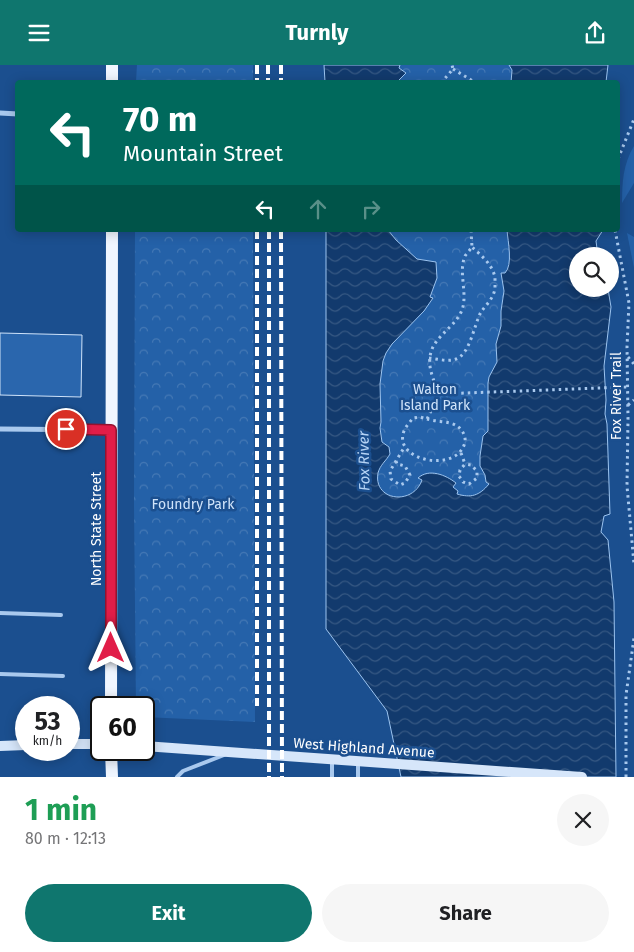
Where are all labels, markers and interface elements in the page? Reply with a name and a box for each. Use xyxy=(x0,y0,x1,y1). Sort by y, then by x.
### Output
icon: menu xyxy=(25,19,53,47)
text: Turnly xyxy=(286,19,348,46)
icon: share xyxy=(581,19,609,47)
text: 70 m xyxy=(123,98,197,140)
icon: left xyxy=(40,100,105,165)
text: Mountain Street xyxy=(123,140,283,167)
icon: left xyxy=(251,195,279,223)
icon: ahead xyxy=(304,195,332,223)
icon: right xyxy=(357,195,385,223)
map controls xyxy=(569,247,619,297)
button: search xyxy=(569,247,619,297)
street label: Fox River Trail xyxy=(608,352,625,440)
park label: Walton Island Park xyxy=(400,381,471,414)
pin xyxy=(45,408,87,450)
icon: arrive xyxy=(52,415,80,443)
water label: Fox River xyxy=(354,429,374,491)
street label: North State Street xyxy=(88,471,105,586)
park label: Foundry Park xyxy=(152,496,235,513)
position arrow xyxy=(84,621,136,673)
speed limit sign: 60 xyxy=(90,696,155,761)
text: 53 xyxy=(34,707,61,737)
text: km/h xyxy=(33,734,62,748)
street label: West Highland Avenue xyxy=(293,735,435,761)
text: 1 min xyxy=(25,792,97,828)
button: close xyxy=(557,794,609,846)
text: 80 m · 12:13 xyxy=(25,829,106,848)
button: Exit xyxy=(25,884,312,942)
button: Share xyxy=(322,884,609,942)

